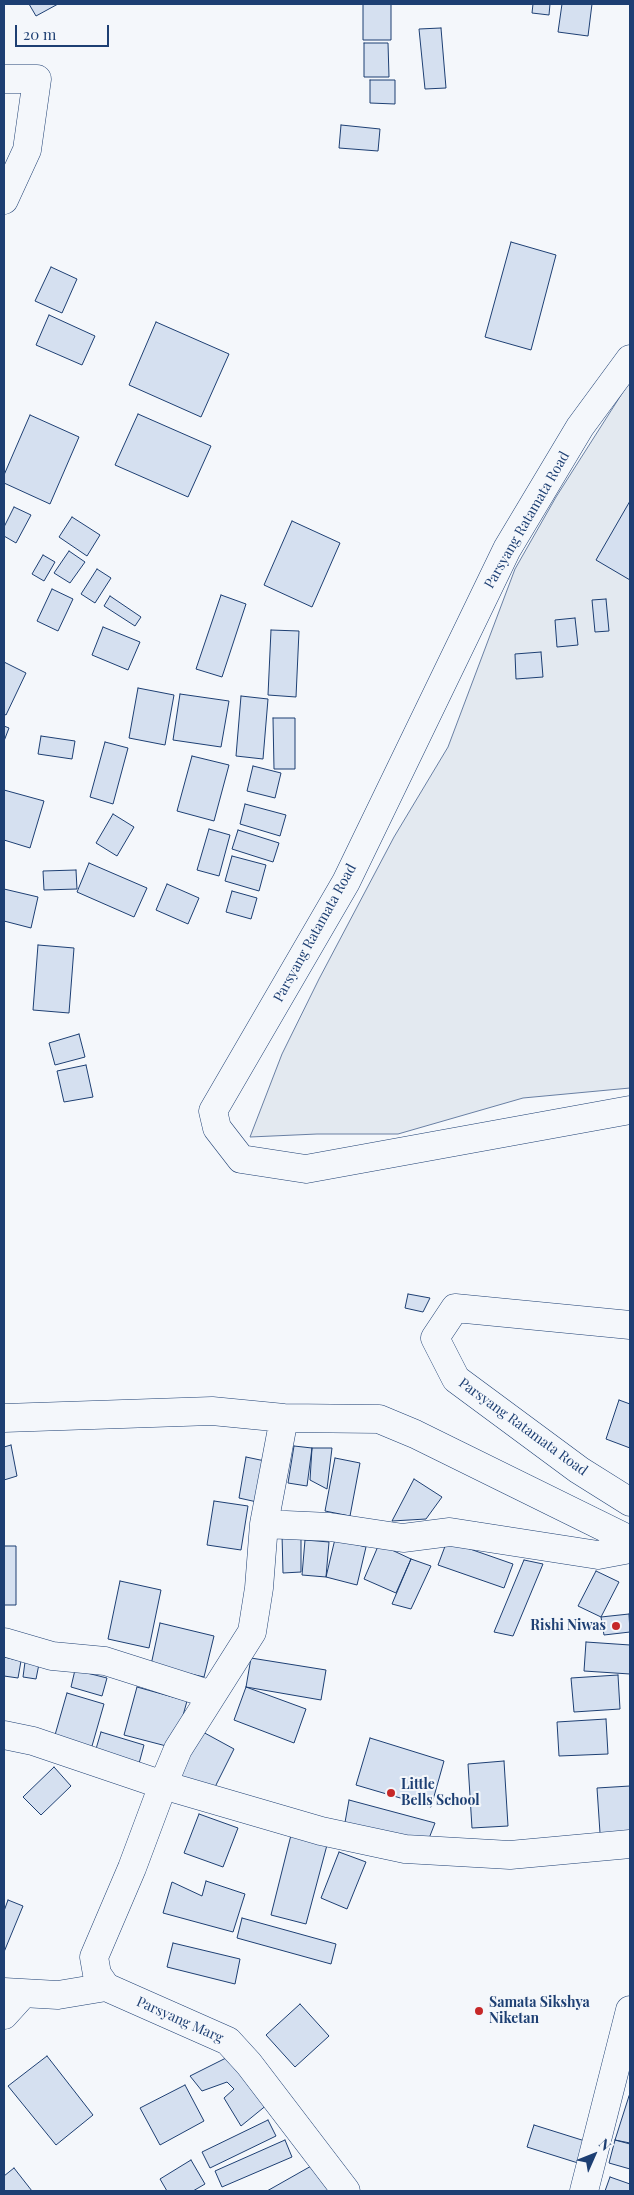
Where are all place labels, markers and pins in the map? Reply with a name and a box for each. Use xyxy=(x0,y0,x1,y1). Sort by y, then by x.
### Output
place label: Rishi Niwas xyxy=(530,1618,606,1634)
marker: Rishi Niwas xyxy=(610,1620,622,1632)
place label: Little Bells School xyxy=(401,1777,480,1810)
marker: Little Bells School xyxy=(385,1787,397,1799)
place label: Samata Sikshya Niketan xyxy=(489,1995,590,2028)
marker: Samata Sikshya Niketan xyxy=(473,2005,485,2017)

